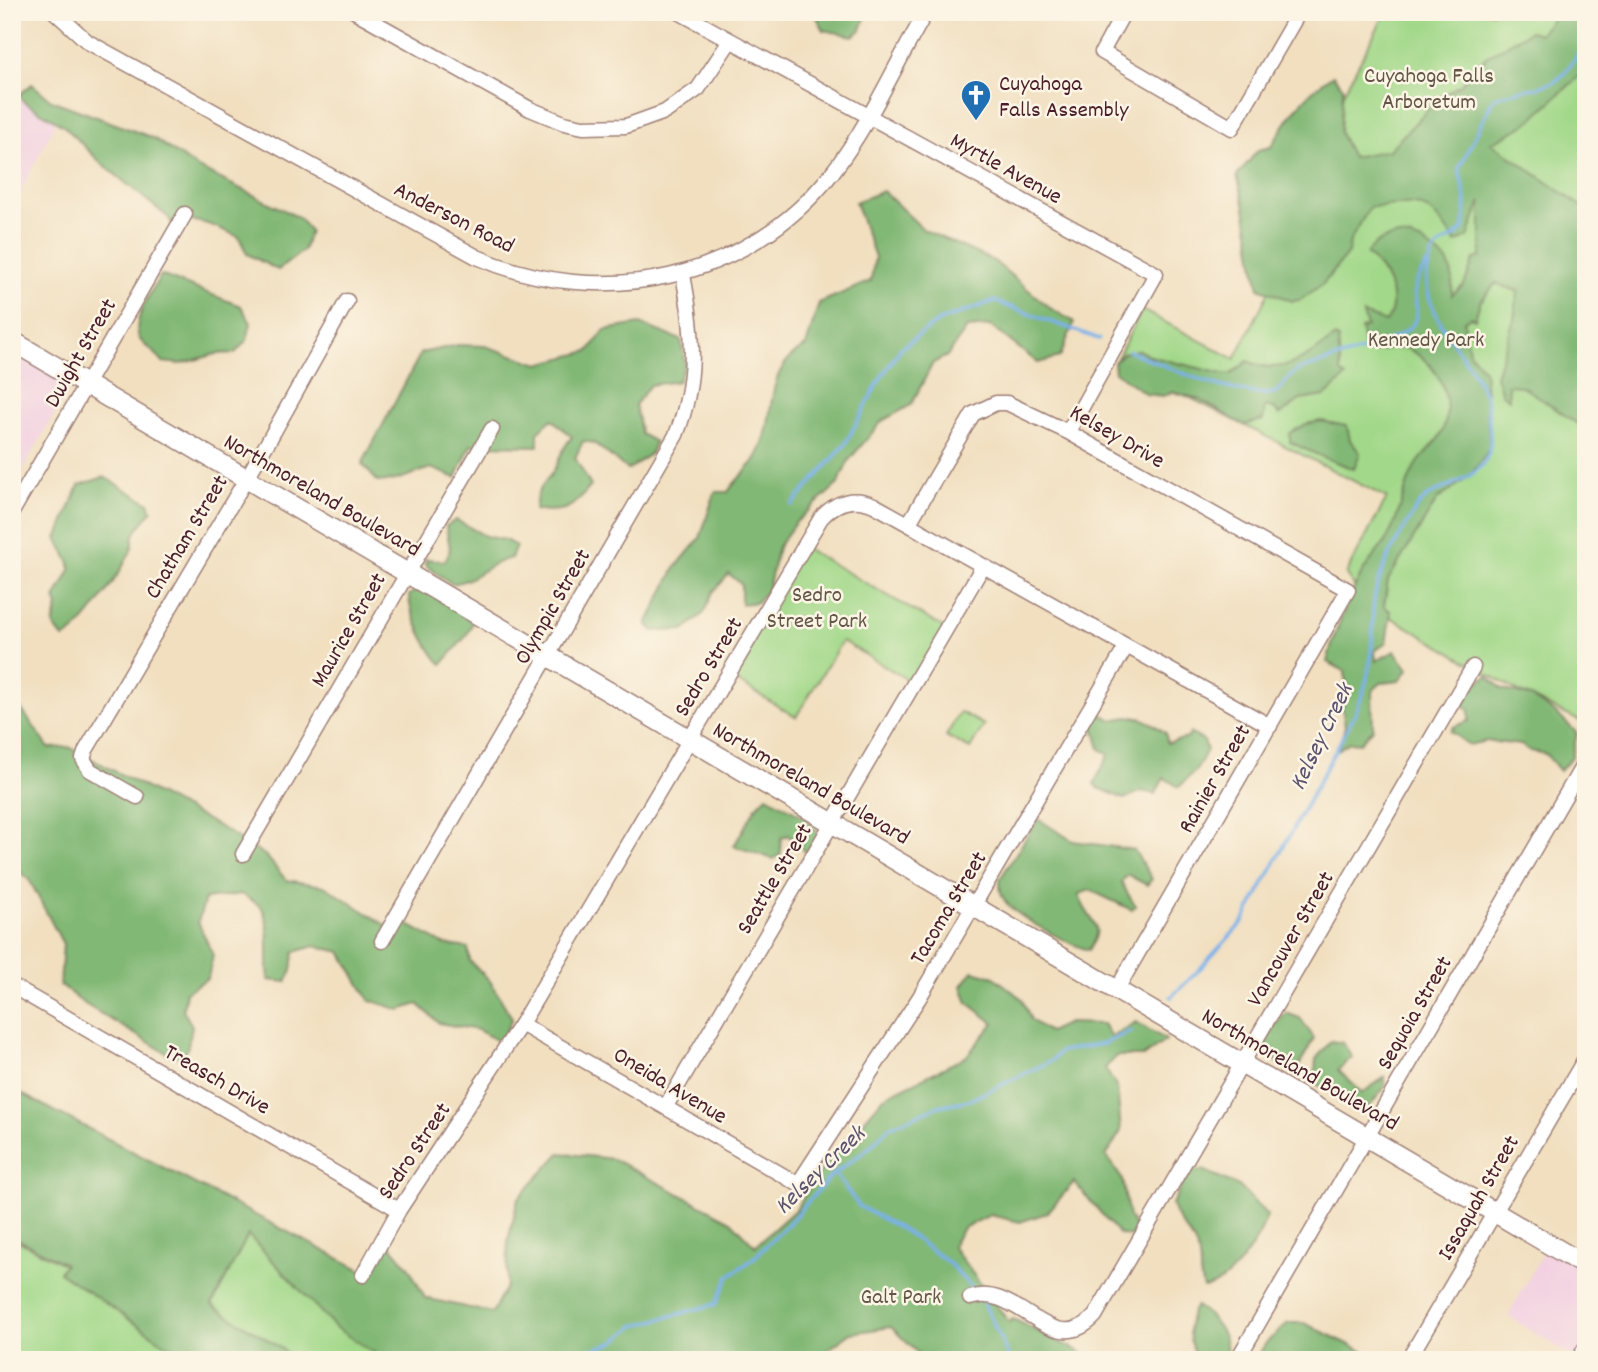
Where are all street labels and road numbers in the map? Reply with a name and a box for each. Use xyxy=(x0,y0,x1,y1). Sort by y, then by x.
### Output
street label: Myrtle Avenue xyxy=(943,126,1067,214)
street label: Anderson Road xyxy=(387,175,519,264)
street label: Dwight Street xyxy=(37,293,127,414)
street label: Kelsey Drive xyxy=(1063,398,1170,479)
street label: Northmoreland Boulevard xyxy=(216,427,426,567)
street label: Chatham Street xyxy=(138,470,238,606)
street label: Olympic Street xyxy=(507,544,601,672)
street label: Maurice Street xyxy=(304,567,396,694)
street label: Sedro Street xyxy=(667,612,753,724)
street label: Northmoreland Boulevard xyxy=(705,715,915,855)
street label: Rainier Street xyxy=(1172,719,1261,840)
street label: Seattle Street xyxy=(730,818,822,942)
street label: Tacoma Street xyxy=(903,846,997,972)
street label: Vancouver Street xyxy=(1240,866,1344,1014)
street label: Sequoia Street xyxy=(1370,951,1462,1077)
street label: Northmoreland Boulevard xyxy=(1194,1001,1404,1141)
street label: Treasch Drive xyxy=(157,1037,275,1125)
street label: Oneida Avenue xyxy=(606,1040,733,1134)
street label: Sedro Street xyxy=(371,1097,461,1207)
street label: Issaquah Street xyxy=(1431,1130,1529,1268)

